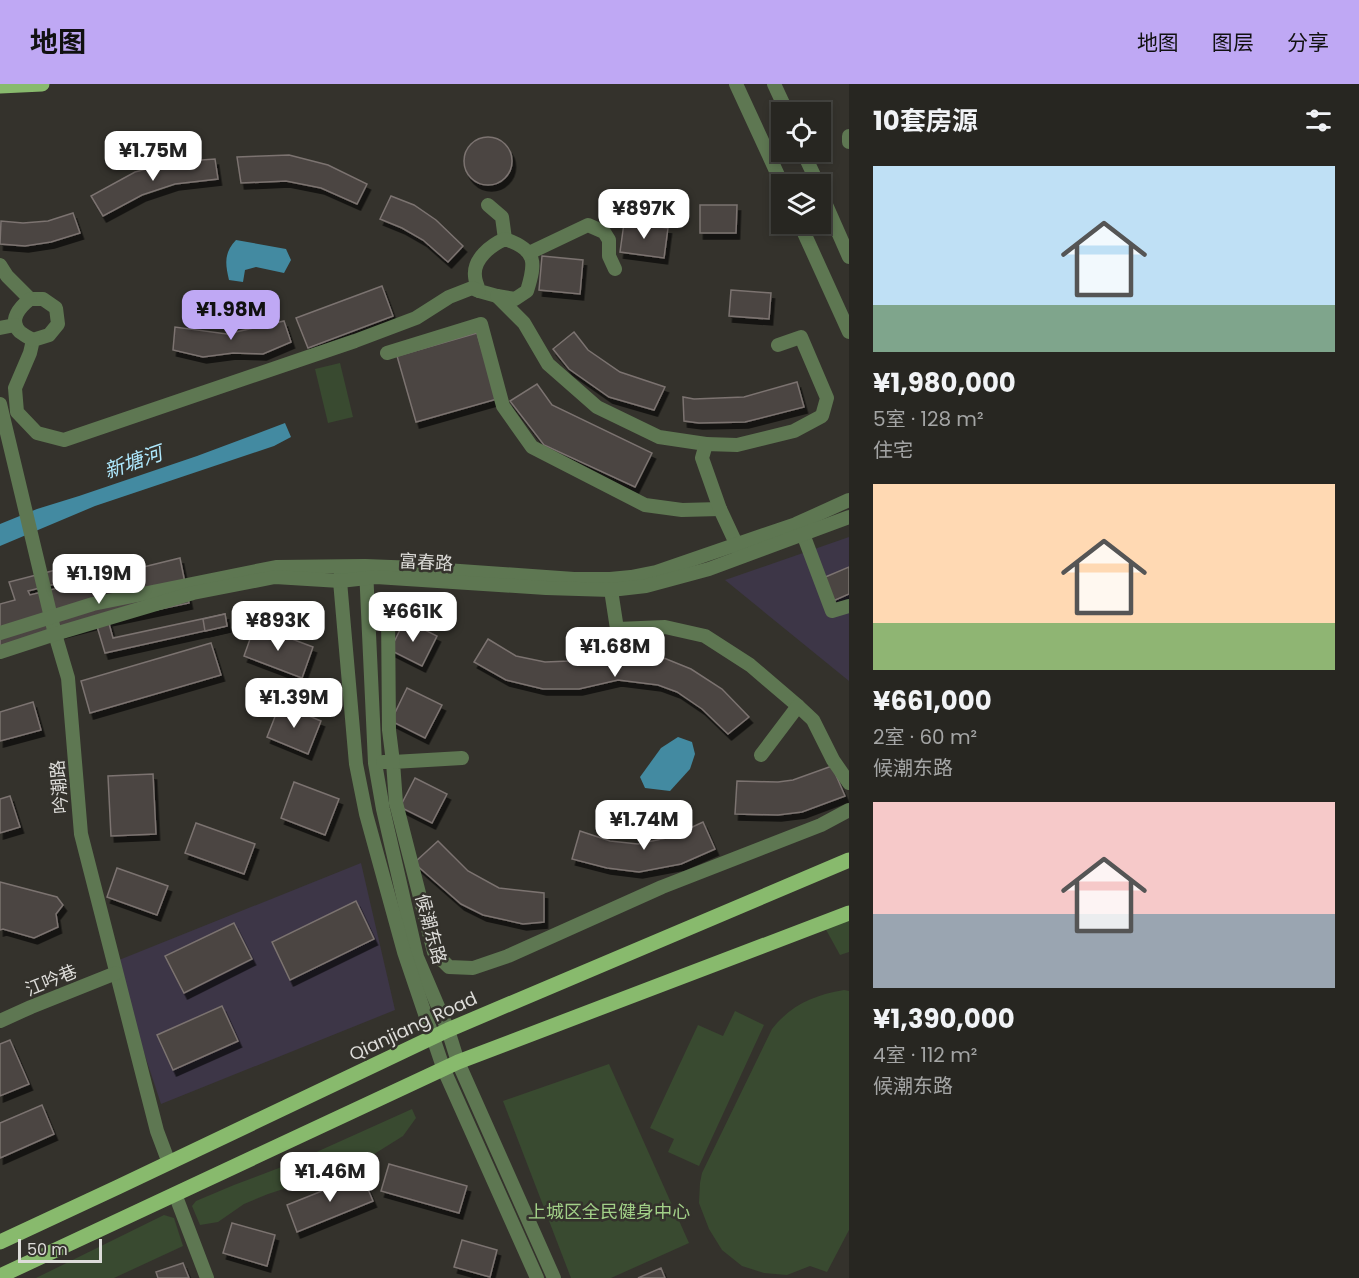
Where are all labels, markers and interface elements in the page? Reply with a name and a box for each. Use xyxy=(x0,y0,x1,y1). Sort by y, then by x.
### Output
text: 地图 xyxy=(30,23,86,62)
text: 地图 xyxy=(1137,28,1179,57)
text: 图层 xyxy=(1212,28,1254,57)
text: 分享 xyxy=(1287,28,1329,57)
map controls xyxy=(771,102,831,234)
button: locate xyxy=(771,102,831,162)
text: 10套房源 xyxy=(873,103,978,139)
icon: filters xyxy=(1302,104,1335,137)
pin: ¥1.75M xyxy=(104,131,202,182)
text: ¥1.75M xyxy=(119,136,187,164)
button: layers xyxy=(771,174,831,234)
pin: ¥897K xyxy=(602,189,686,240)
text: ¥897K xyxy=(612,194,676,222)
icon: home xyxy=(1050,205,1158,313)
pin: ¥1.98M xyxy=(182,290,280,341)
text: ¥1.98M xyxy=(196,295,266,323)
text: ¥1,980,000 xyxy=(873,365,1016,401)
text: 5室 · 128 m² xyxy=(873,405,984,433)
text: 住宅 xyxy=(873,436,913,464)
water label: 新塘河 xyxy=(100,438,170,485)
icon: home xyxy=(1050,523,1158,631)
street label: 富春路 xyxy=(398,548,454,576)
pin: ¥1.19M xyxy=(50,554,148,605)
text: ¥1.19M xyxy=(67,559,131,587)
pin: ¥661K xyxy=(371,592,455,643)
text: ¥661K xyxy=(383,597,443,625)
pin: ¥893K xyxy=(236,601,320,652)
text: ¥893K xyxy=(246,606,310,634)
pin: ¥1.68M xyxy=(566,627,664,678)
text: ¥1.68M xyxy=(580,632,650,660)
pin: ¥1.39M xyxy=(245,678,343,729)
text: ¥1.39M xyxy=(259,683,329,711)
text: ¥661,000 xyxy=(873,683,992,719)
text: 2室 · 60 m² xyxy=(873,723,977,751)
text: 候潮东路 xyxy=(873,754,953,782)
street label: 吟潮路 xyxy=(44,759,74,815)
pin: ¥1.74M xyxy=(595,800,693,851)
text: ¥1.74M xyxy=(609,805,679,833)
icon: home xyxy=(1050,841,1158,949)
street label: 候潮东路 xyxy=(410,891,452,967)
street label: 江吟巷 xyxy=(21,958,81,1002)
street label: Qianjiang Road xyxy=(345,985,481,1067)
text: ¥1,390,000 xyxy=(873,1001,1015,1037)
text: 4室 · 112 m² xyxy=(873,1041,977,1069)
text: 候潮东路 xyxy=(873,1072,953,1100)
pin: ¥1.46M xyxy=(281,1152,379,1203)
text: ¥1.46M xyxy=(294,1157,366,1185)
park label: 上城区全民健身中心 xyxy=(528,1199,690,1224)
scale bar xyxy=(18,1236,102,1264)
text: 50 m xyxy=(27,1238,68,1261)

